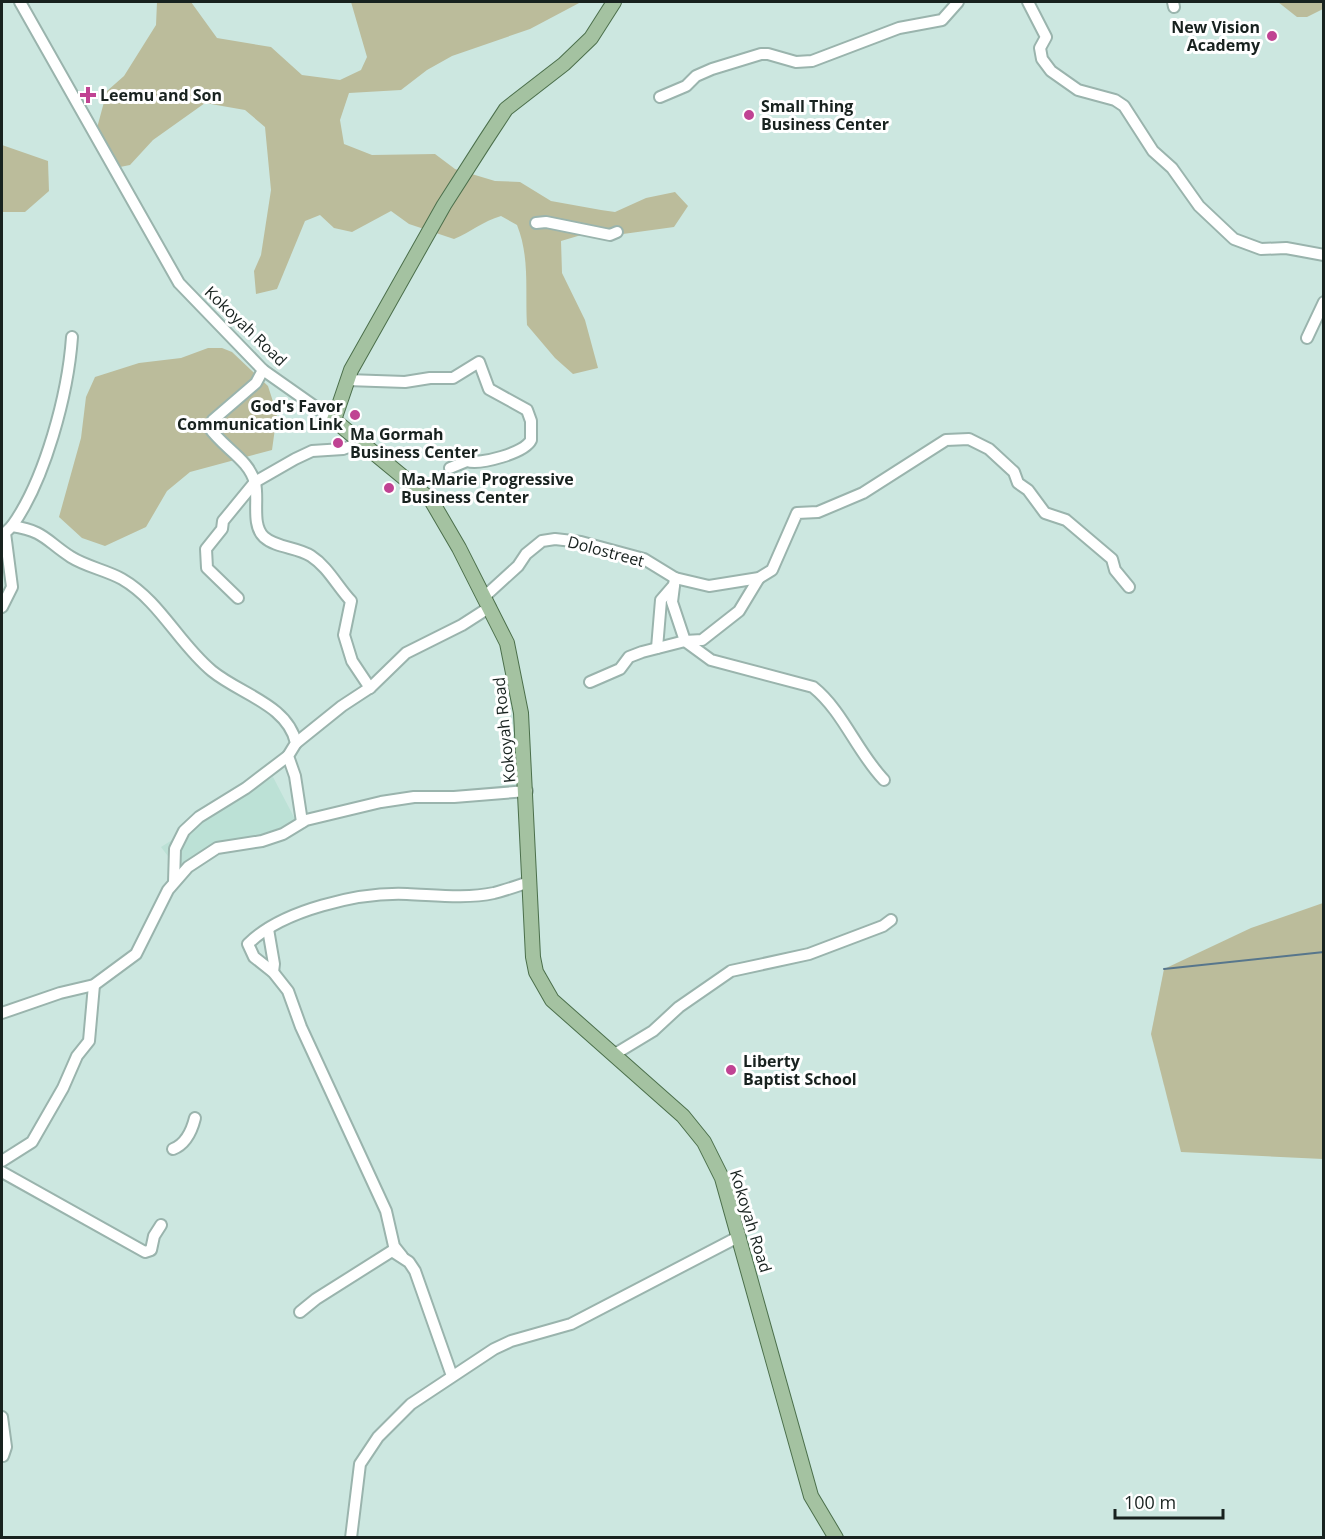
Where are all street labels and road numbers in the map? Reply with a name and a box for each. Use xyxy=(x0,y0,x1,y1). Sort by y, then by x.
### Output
street label: Kokoyah Road xyxy=(200,281,292,371)
street label: Dolostreet xyxy=(565,530,647,572)
street label: Kokoyah Road xyxy=(487,676,521,784)
street label: Kokoyah Road xyxy=(725,1167,777,1275)

